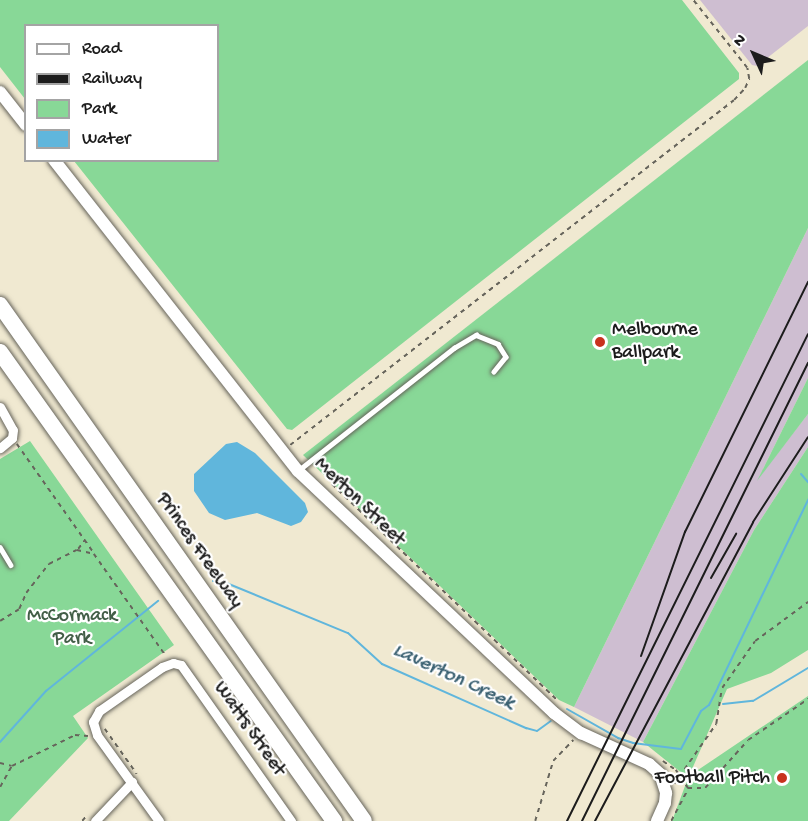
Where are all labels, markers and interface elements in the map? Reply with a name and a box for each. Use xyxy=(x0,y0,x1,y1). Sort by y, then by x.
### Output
legend xyxy=(24,24,219,162)
north arrow xyxy=(724,24,784,84)
text: N xyxy=(730,31,751,52)
text: Road xyxy=(82,39,121,60)
text: Railway xyxy=(82,69,142,90)
text: Park xyxy=(82,99,116,120)
text: Water xyxy=(82,129,130,150)
place label: Melbourne Ballpark xyxy=(612,318,698,365)
marker: Melbourne Ballpark xyxy=(593,335,607,349)
street label: Merton Street xyxy=(308,453,410,551)
street label: Princes Freeway xyxy=(150,489,248,613)
park label: McCormack Park xyxy=(27,605,117,652)
water label: Laverton Creek xyxy=(388,639,518,717)
street label: Watts Street xyxy=(208,677,290,781)
place label: Football Pitch xyxy=(655,766,770,790)
marker: Football Pitch xyxy=(775,771,789,785)

